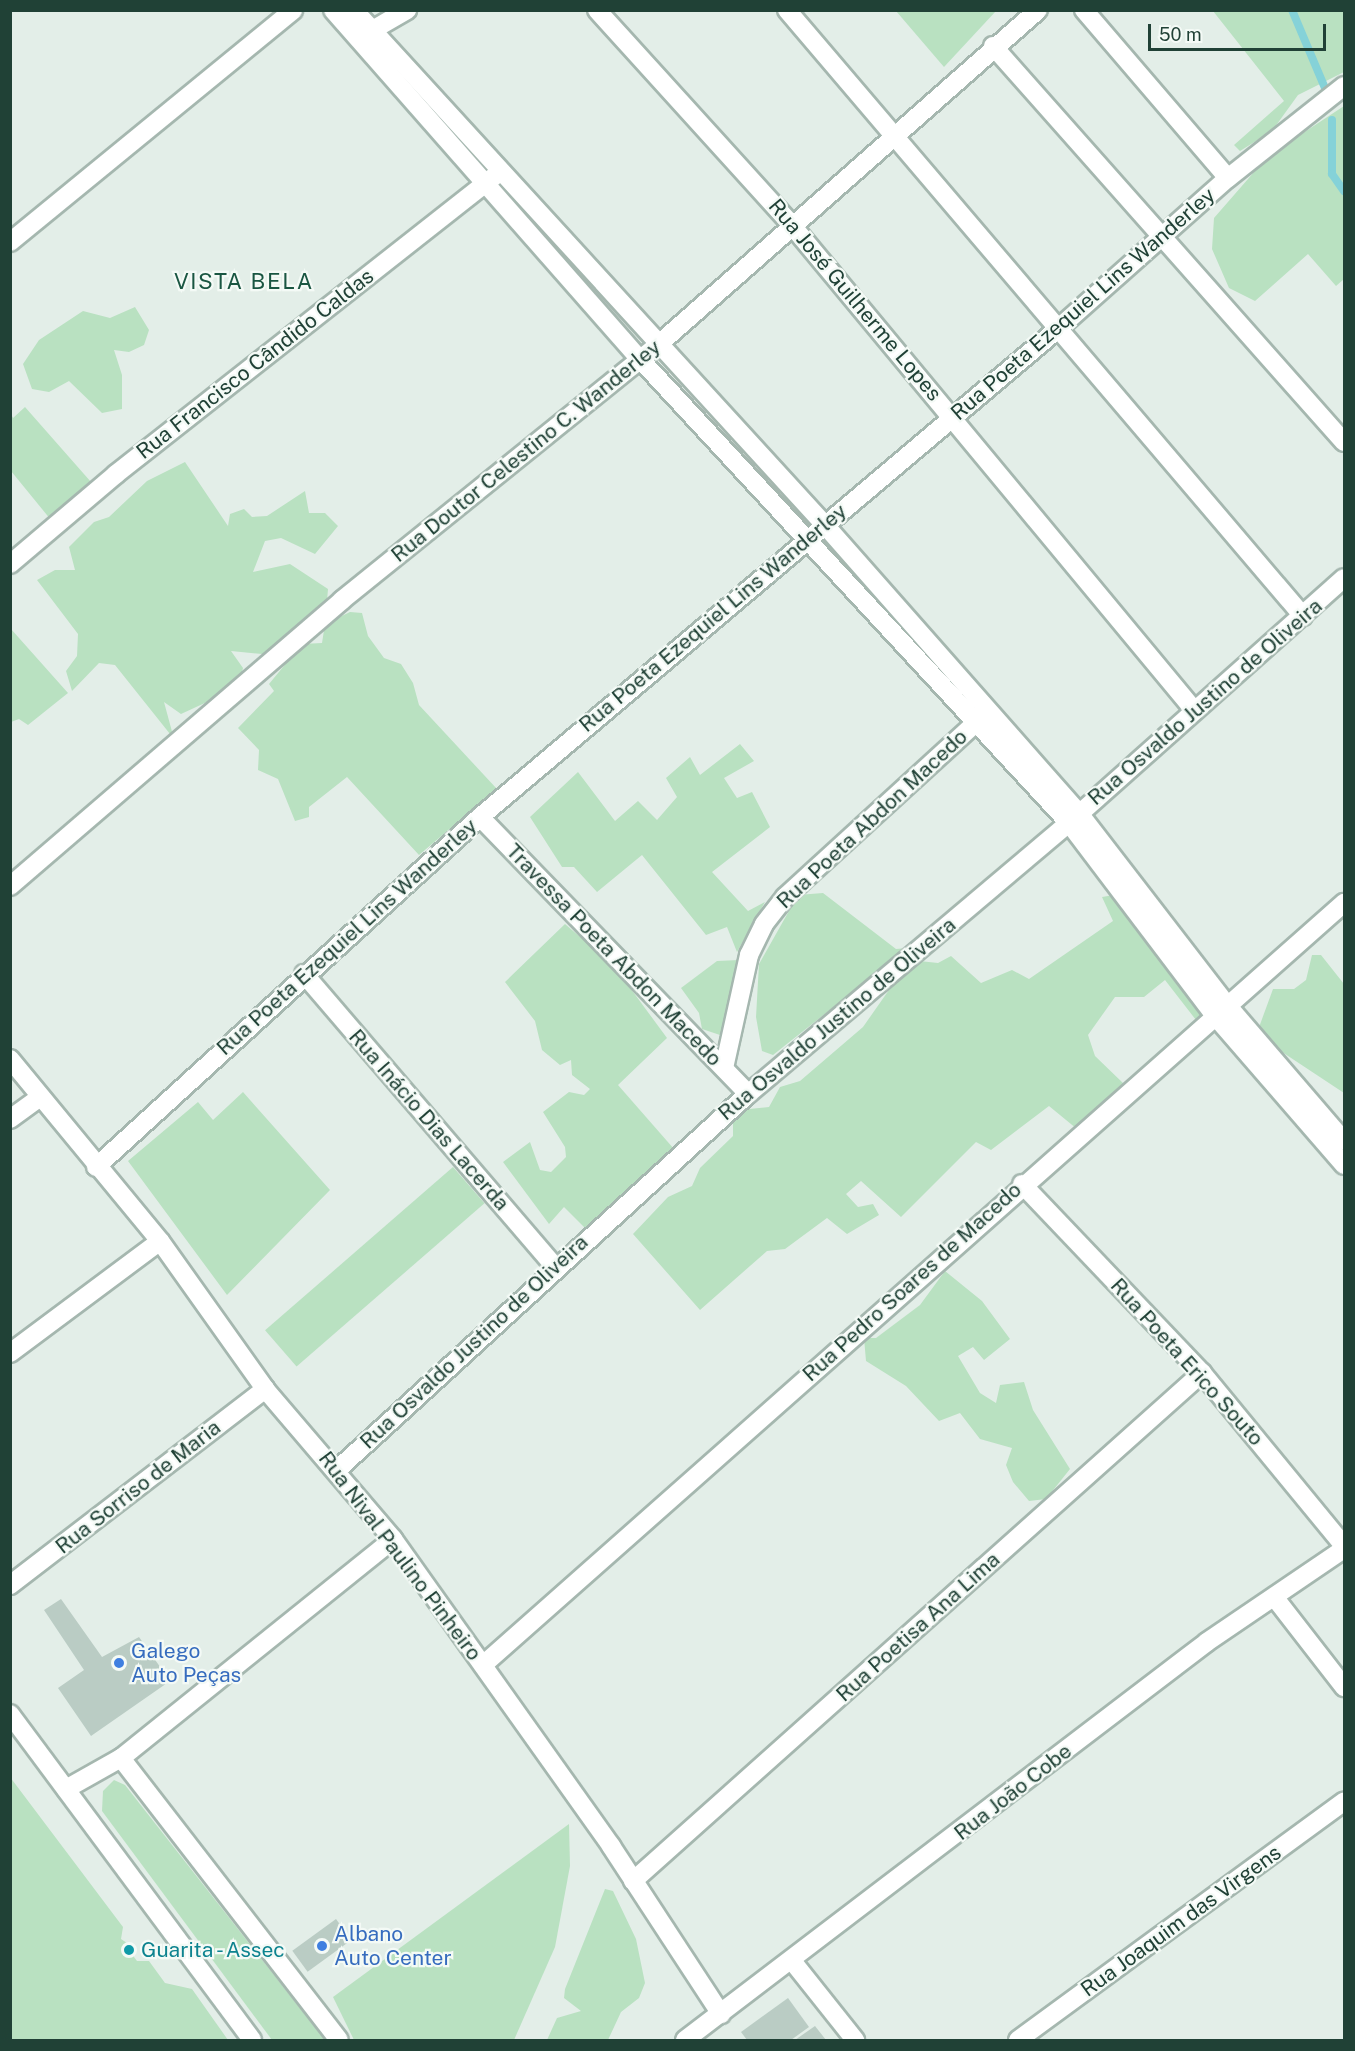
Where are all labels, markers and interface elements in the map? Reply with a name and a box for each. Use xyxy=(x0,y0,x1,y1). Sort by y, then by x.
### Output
scale bar xyxy=(1151,12,1330,50)
text: 50 m xyxy=(1159,24,1202,45)
street label: Rua Poeta Ezequiel Lins Wanderley xyxy=(946,182,1220,426)
street label: Rua José Guilherme Lopes xyxy=(763,194,947,406)
street label: Rua Francisco Cândido Caldas xyxy=(131,263,379,465)
district label: VISTA BELA xyxy=(174,269,314,295)
street label: Rua Doutor Celestino C. Wanderley xyxy=(386,334,666,568)
street label: Rua Poeta Ezequiel Lins Wanderley xyxy=(574,498,852,738)
street label: Rua Osvaldo Justino de Oliveira xyxy=(1082,593,1328,811)
street label: Rua Poeta Abdon Macedo xyxy=(772,724,972,914)
street label: Rua Poeta Ezequiel Lins Wanderley xyxy=(211,813,483,1061)
street label: Travessa Poeta Abdon Macedo xyxy=(501,839,727,1071)
street label: Rua Osvaldo Justino de Oliveira xyxy=(713,912,961,1126)
street label: Rua Inácio Dias Lacerda xyxy=(343,1024,515,1216)
street label: Rua Pedro Soares de Macedo xyxy=(797,1177,1027,1387)
street label: Rua Osvaldo Justino de Oliveira xyxy=(355,1230,593,1454)
street label: Rua Poeta Erico Souto xyxy=(1105,1273,1269,1451)
street label: Rua Sorriso de Maria xyxy=(50,1415,226,1559)
street label: Rua Nival Paulino Pinheiro xyxy=(313,1446,487,1666)
street label: Rua Poetisa Ana Lima xyxy=(831,1547,1005,1707)
place label: Galego Auto Peças xyxy=(131,1638,241,1688)
marker: Galego Auto Peças xyxy=(112,1656,126,1670)
street label: Rua João Cobe xyxy=(949,1738,1077,1846)
street label: Rua Joaquim das Virgens xyxy=(1076,1840,1286,2002)
place label: Albano Auto Center xyxy=(334,1921,452,1971)
place label: Guarita - Assec xyxy=(141,1937,291,1963)
marker: Albano Auto Center xyxy=(315,1939,329,1953)
marker: Guarita - Assec xyxy=(122,1943,136,1957)

